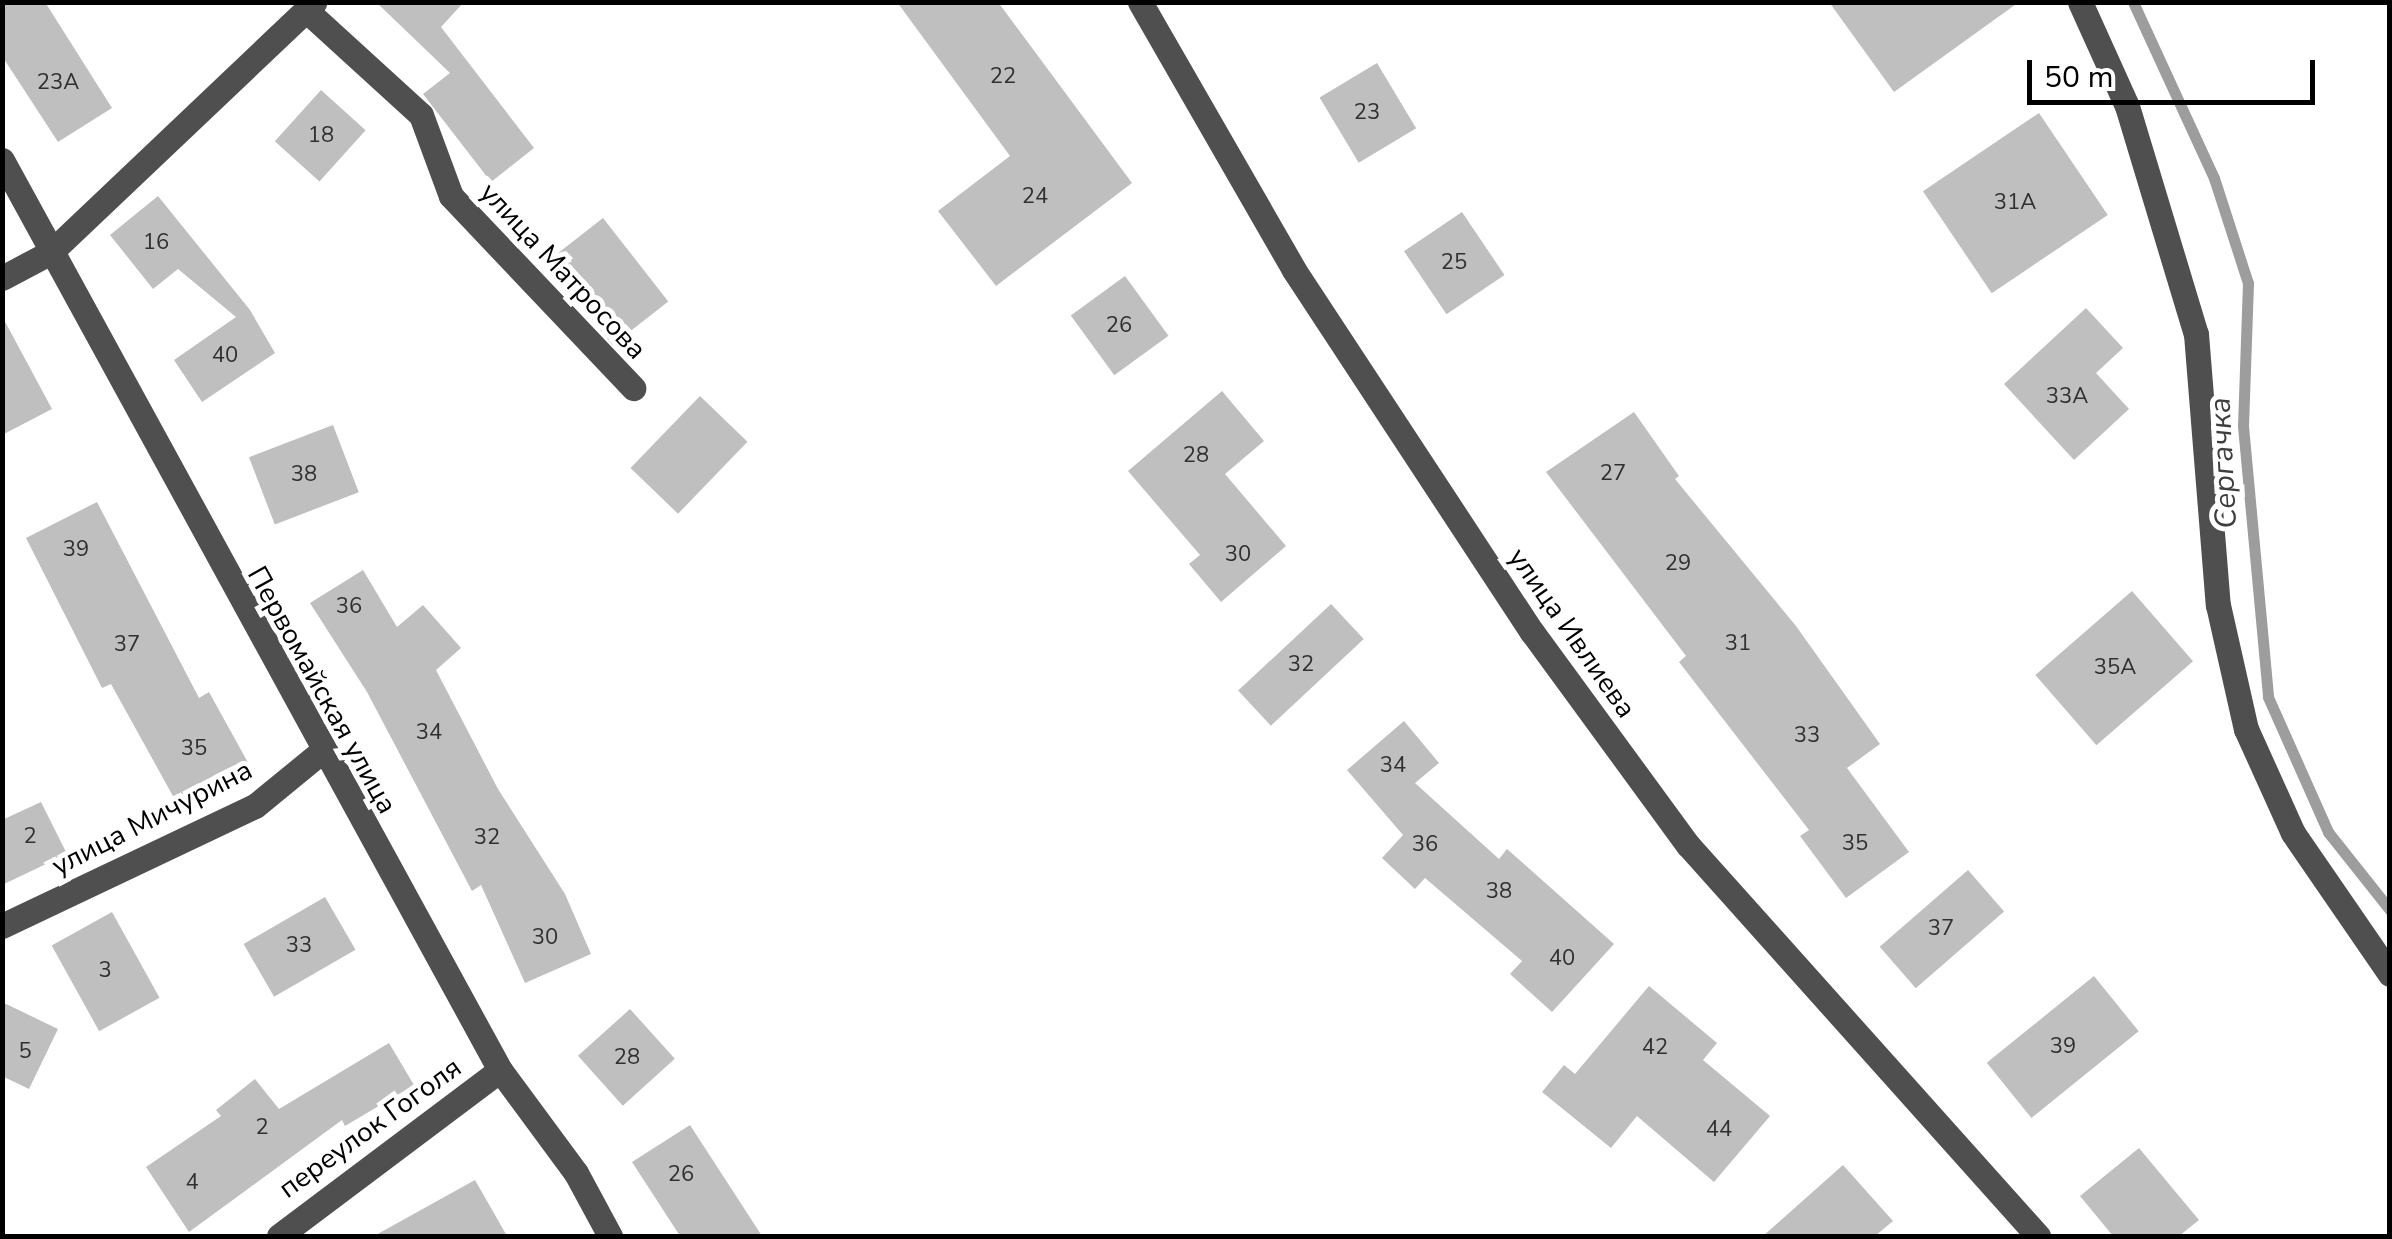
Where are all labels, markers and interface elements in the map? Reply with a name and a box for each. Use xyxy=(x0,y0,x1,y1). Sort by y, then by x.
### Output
scale bar xyxy=(2032,40,2320,102)
text: 50 m xyxy=(2044,57,2113,98)
house number: 22 xyxy=(990,64,1016,90)
house number: 23А xyxy=(37,70,79,96)
house number: 23 xyxy=(1354,100,1380,126)
house number: 18 xyxy=(308,123,334,149)
street label: улица Матросова xyxy=(473,176,653,366)
house number: 24 xyxy=(1022,184,1048,210)
house number: 31А xyxy=(1994,190,2036,216)
house number: 16 xyxy=(143,230,169,256)
house number: 25 xyxy=(1441,250,1467,276)
house number: 26 xyxy=(1106,313,1132,339)
house number: 40 xyxy=(212,343,238,369)
house number: 33А xyxy=(2046,384,2088,410)
water label: Сергачка xyxy=(2203,396,2245,530)
house number: 28 xyxy=(1183,443,1209,469)
house number: 27 xyxy=(1600,461,1626,487)
house number: 38 xyxy=(291,462,317,488)
house number: 39 xyxy=(63,537,89,563)
house number: 30 xyxy=(1225,542,1251,568)
street label: улица Ивлиева xyxy=(1501,542,1643,724)
house number: 29 xyxy=(1665,551,1691,577)
street label: Первомайская улица xyxy=(240,561,404,819)
house number: 36 xyxy=(336,594,362,620)
house number: 31 xyxy=(1725,631,1751,657)
house number: 37 xyxy=(114,632,140,658)
house number: 32 xyxy=(1288,652,1314,678)
house number: 35А xyxy=(2094,655,2136,681)
house number: 34 xyxy=(416,720,442,746)
house number: 33 xyxy=(1794,723,1820,749)
house number: 35 xyxy=(181,736,207,762)
street label: улица Мичурина xyxy=(46,753,258,883)
house number: 34 xyxy=(1380,753,1406,779)
house number: 2 xyxy=(23,824,37,850)
house number: 32 xyxy=(474,825,500,851)
house number: 35 xyxy=(1842,831,1868,857)
house number: 36 xyxy=(1412,832,1438,858)
house number: 38 xyxy=(1486,879,1512,905)
house number: 37 xyxy=(1928,916,1954,942)
house number: 30 xyxy=(532,925,558,951)
house number: 33 xyxy=(286,933,312,959)
house number: 40 xyxy=(1549,946,1575,972)
house number: 3 xyxy=(98,958,112,984)
house number: 39 xyxy=(2050,1034,2076,1060)
house number: 42 xyxy=(1642,1035,1668,1061)
house number: 5 xyxy=(18,1039,32,1065)
house number: 28 xyxy=(614,1045,640,1071)
street label: переулок Гоголя xyxy=(272,1051,468,1205)
house number: 2 xyxy=(255,1115,269,1141)
house number: 44 xyxy=(1706,1117,1732,1143)
house number: 26 xyxy=(668,1162,694,1188)
house number: 4 xyxy=(185,1170,199,1196)

